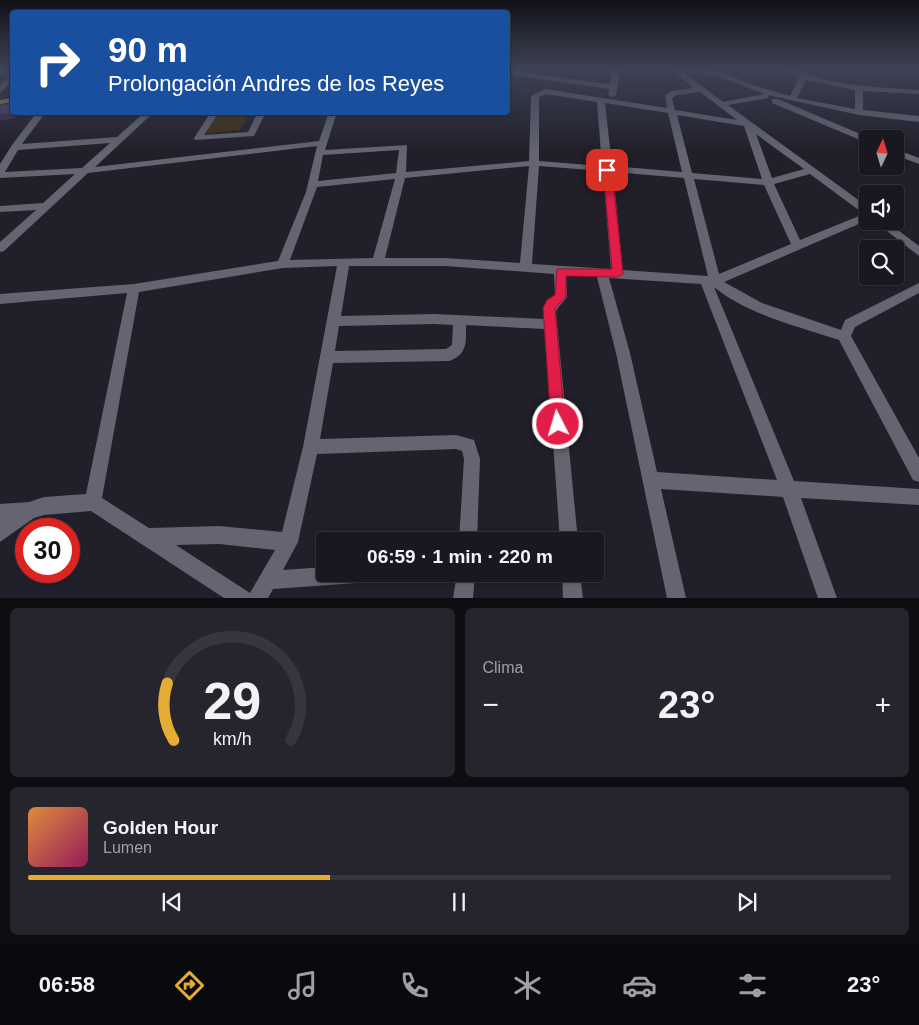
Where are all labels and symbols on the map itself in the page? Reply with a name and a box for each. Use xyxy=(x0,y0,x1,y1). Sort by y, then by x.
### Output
north arrow xyxy=(859,130,904,175)
pin xyxy=(586,149,628,191)
position arrow xyxy=(531,397,583,449)
speed limit sign: 30 xyxy=(15,518,80,583)

